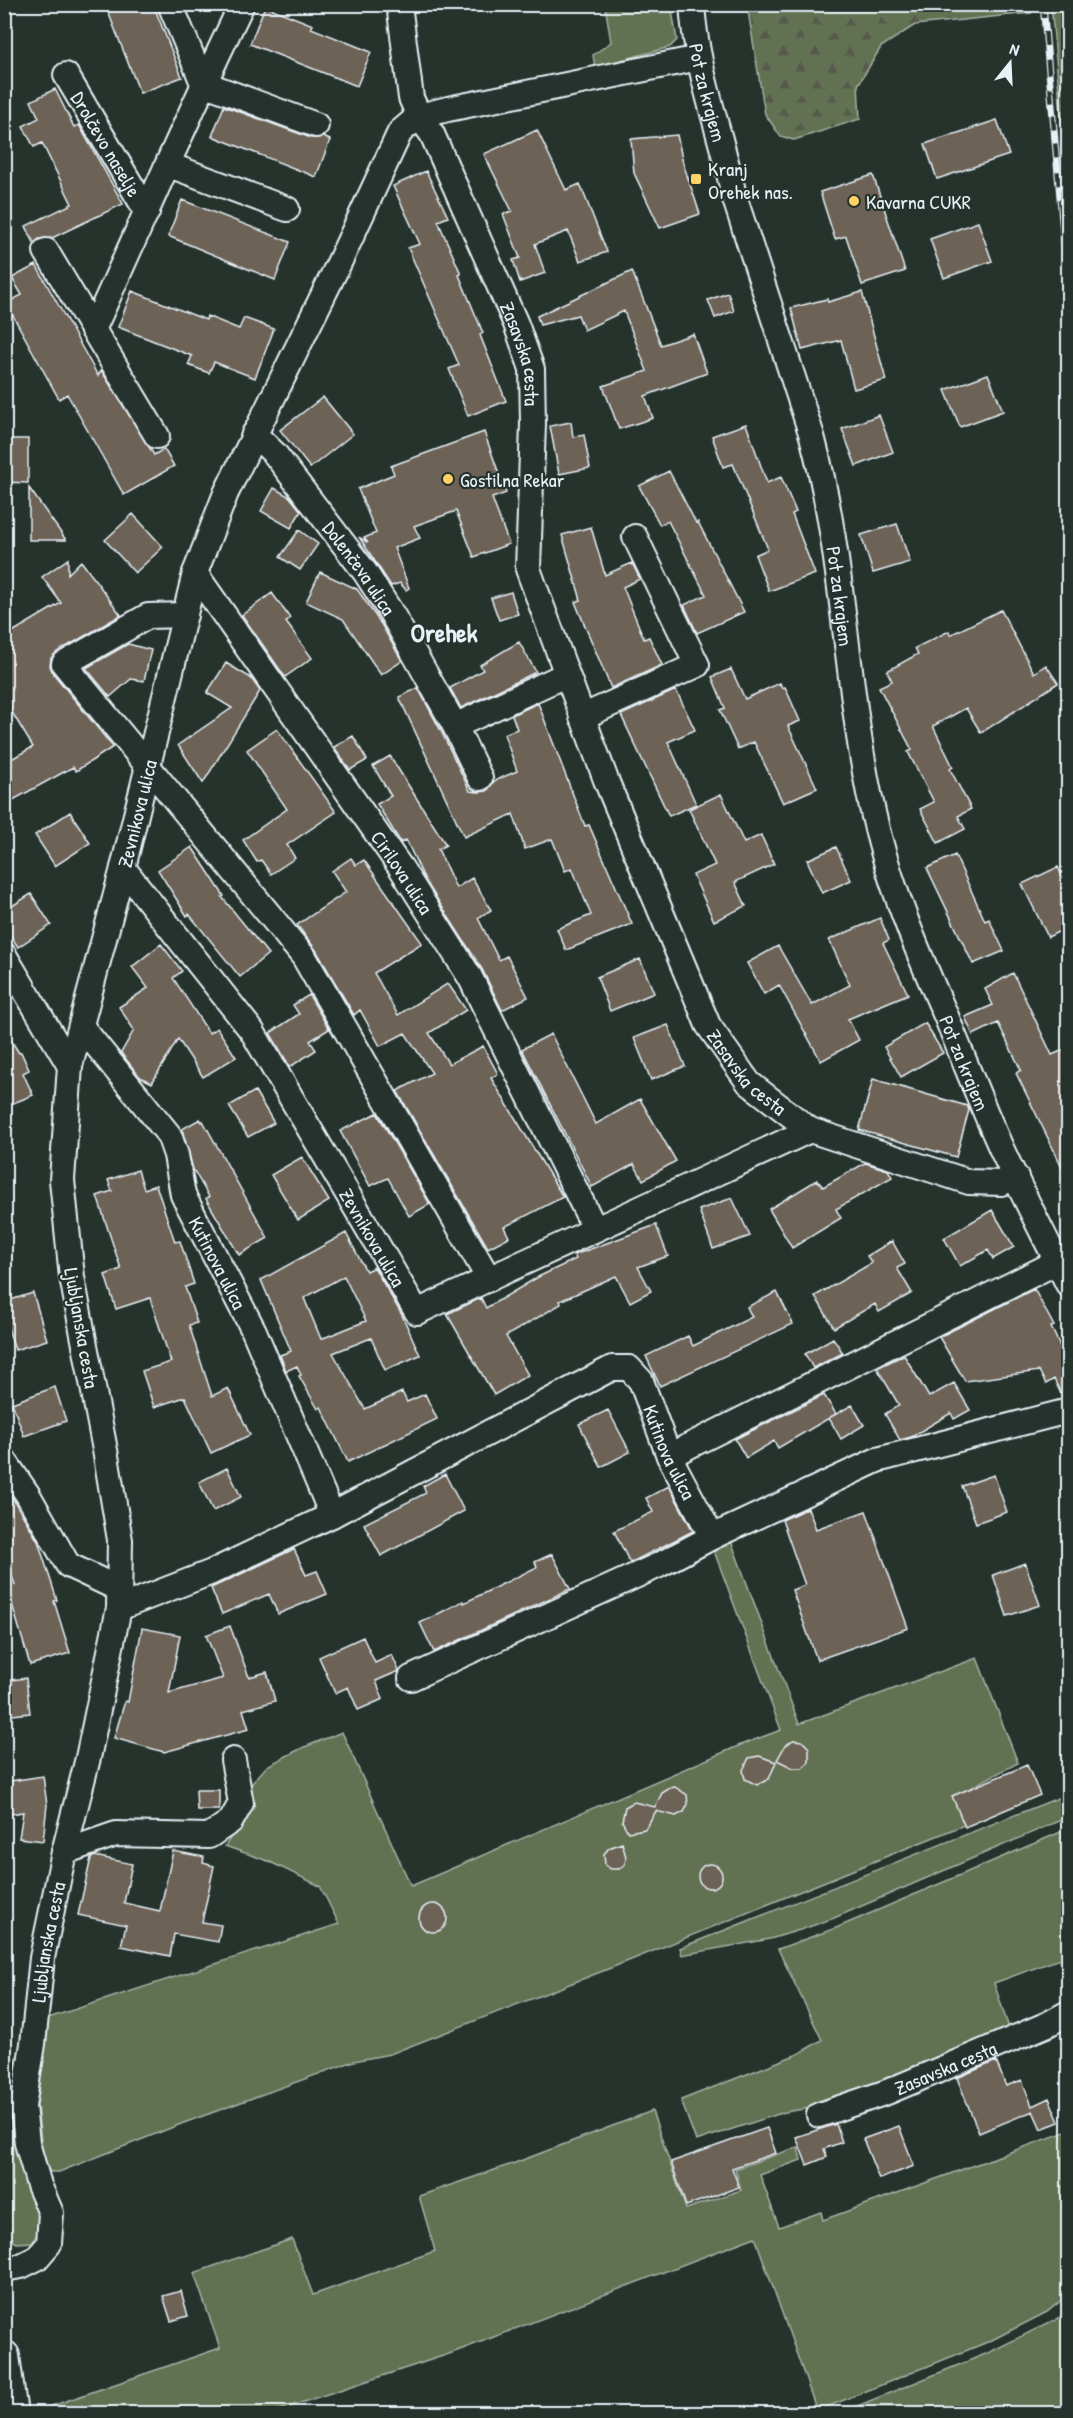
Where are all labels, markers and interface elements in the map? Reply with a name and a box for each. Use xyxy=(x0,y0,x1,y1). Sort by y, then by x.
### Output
north arrow xyxy=(980,33,1040,93)
text: N xyxy=(1007,37,1023,61)
street label: Pot za krajem xyxy=(683,41,734,145)
street label: Drolčevo naselje xyxy=(65,86,148,201)
place label: Kranj Orehek nas. xyxy=(708,155,793,205)
marker: Kranj Orehek nas. xyxy=(689,172,703,186)
place label: Kavarna CUKR xyxy=(866,188,971,215)
marker: Kavarna CUKR xyxy=(847,194,861,208)
street label: Zasavska cesta xyxy=(494,297,546,406)
place label: Gostilna Rekar xyxy=(460,466,565,493)
marker: Gostilna Rekar xyxy=(441,472,455,486)
street label: Dolenčeva ulica xyxy=(317,515,403,620)
street label: Pot za krajem xyxy=(821,544,861,647)
district label: Orehek xyxy=(411,615,478,650)
street label: Zevnikova ulica xyxy=(110,757,162,870)
street label: Cirilova ulica xyxy=(365,825,440,919)
street label: Pot za krajem xyxy=(934,1011,997,1115)
street label: Zasavska cesta xyxy=(701,1023,793,1121)
street label: Zevnikova ulica xyxy=(334,1183,413,1292)
street label: Kutinova ulica xyxy=(183,1212,254,1314)
street label: Ljubljanska cesta xyxy=(58,1266,106,1390)
street label: Kutinova ulica xyxy=(637,1401,703,1504)
street label: Ljubljanska cesta xyxy=(24,1879,71,2003)
street label: Zasavska cesta xyxy=(890,2034,1000,2101)

